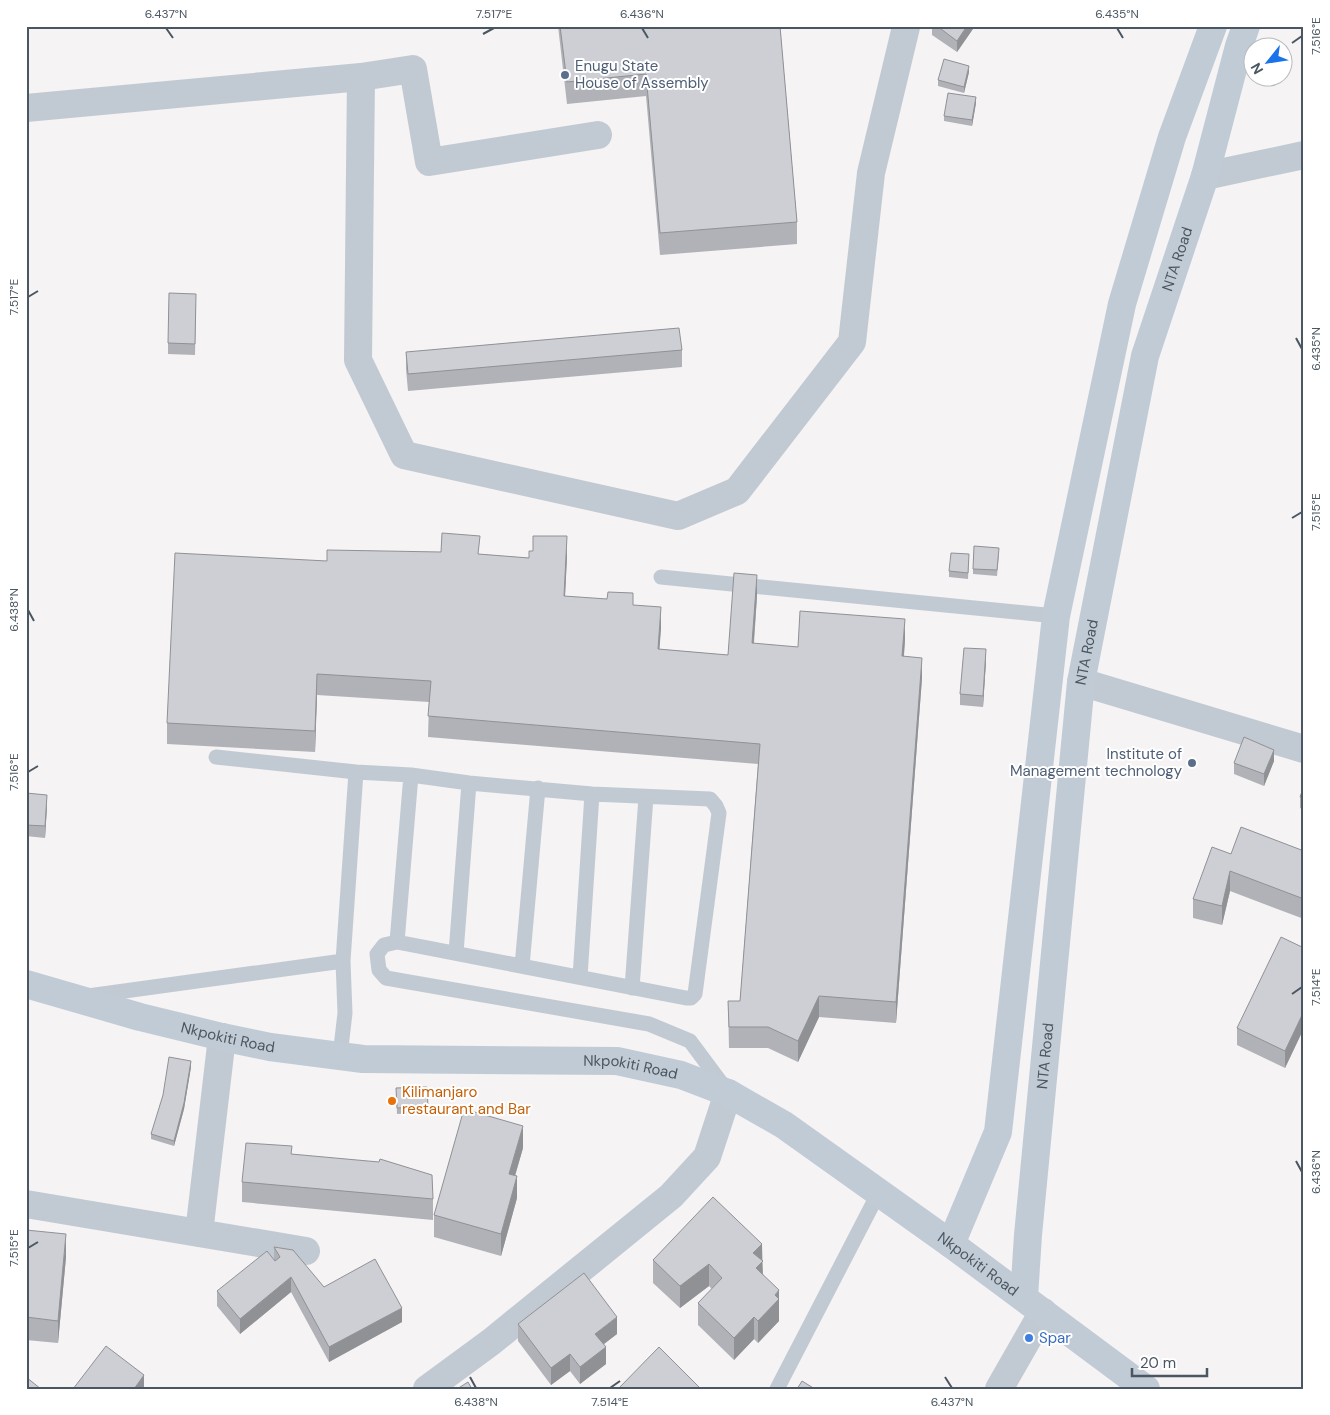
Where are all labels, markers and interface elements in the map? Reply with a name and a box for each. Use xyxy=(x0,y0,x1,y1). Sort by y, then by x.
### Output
text: 6.437°N xyxy=(145,6,187,22)
text: 7.517°E xyxy=(476,6,512,22)
text: 6.436°N xyxy=(620,6,664,22)
text: 6.435°N xyxy=(1095,6,1139,22)
text: 7.516°E xyxy=(1308,17,1324,55)
north arrow xyxy=(1242,38,1292,88)
place label: Enugu State House of Assembly xyxy=(575,56,709,93)
text: N xyxy=(1246,60,1267,77)
marker: Enugu State House of Assembly xyxy=(559,69,571,81)
street label: NTA Road xyxy=(1157,224,1197,294)
text: 7.517°E xyxy=(6,279,22,315)
text: 6.435°N xyxy=(1308,327,1324,371)
text: 7.515°E xyxy=(1308,493,1324,531)
text: 6.438°N xyxy=(6,588,22,632)
street label: NTA Road xyxy=(1071,618,1103,687)
place label: Institute of Management technology xyxy=(1010,744,1183,781)
text: 7.516°E xyxy=(6,753,22,791)
marker: Institute of Management technology xyxy=(1186,757,1198,769)
text: 7.514°E xyxy=(1308,968,1324,1006)
street label: Nkpokiti Road xyxy=(179,1017,276,1058)
street label: NTA Road xyxy=(1032,1022,1058,1090)
street label: Nkpokiti Road xyxy=(583,1051,680,1084)
place label: Kilimanjaro restaurant and Bar xyxy=(402,1082,531,1119)
marker: Kilimanjaro restaurant and Bar xyxy=(386,1095,398,1107)
text: 6.436°N xyxy=(1308,1150,1324,1194)
street label: Nkpokiti Road xyxy=(934,1228,1022,1301)
text: 7.515°E xyxy=(6,1229,22,1267)
place label: Spar xyxy=(1039,1328,1071,1348)
marker: Spar xyxy=(1023,1332,1035,1344)
scale bar xyxy=(1132,1345,1208,1377)
text: 20 m xyxy=(1140,1353,1176,1373)
text: 6.438°N xyxy=(454,1394,498,1410)
text: 7.514°E xyxy=(591,1394,629,1410)
text: 6.437°N xyxy=(931,1394,973,1410)

